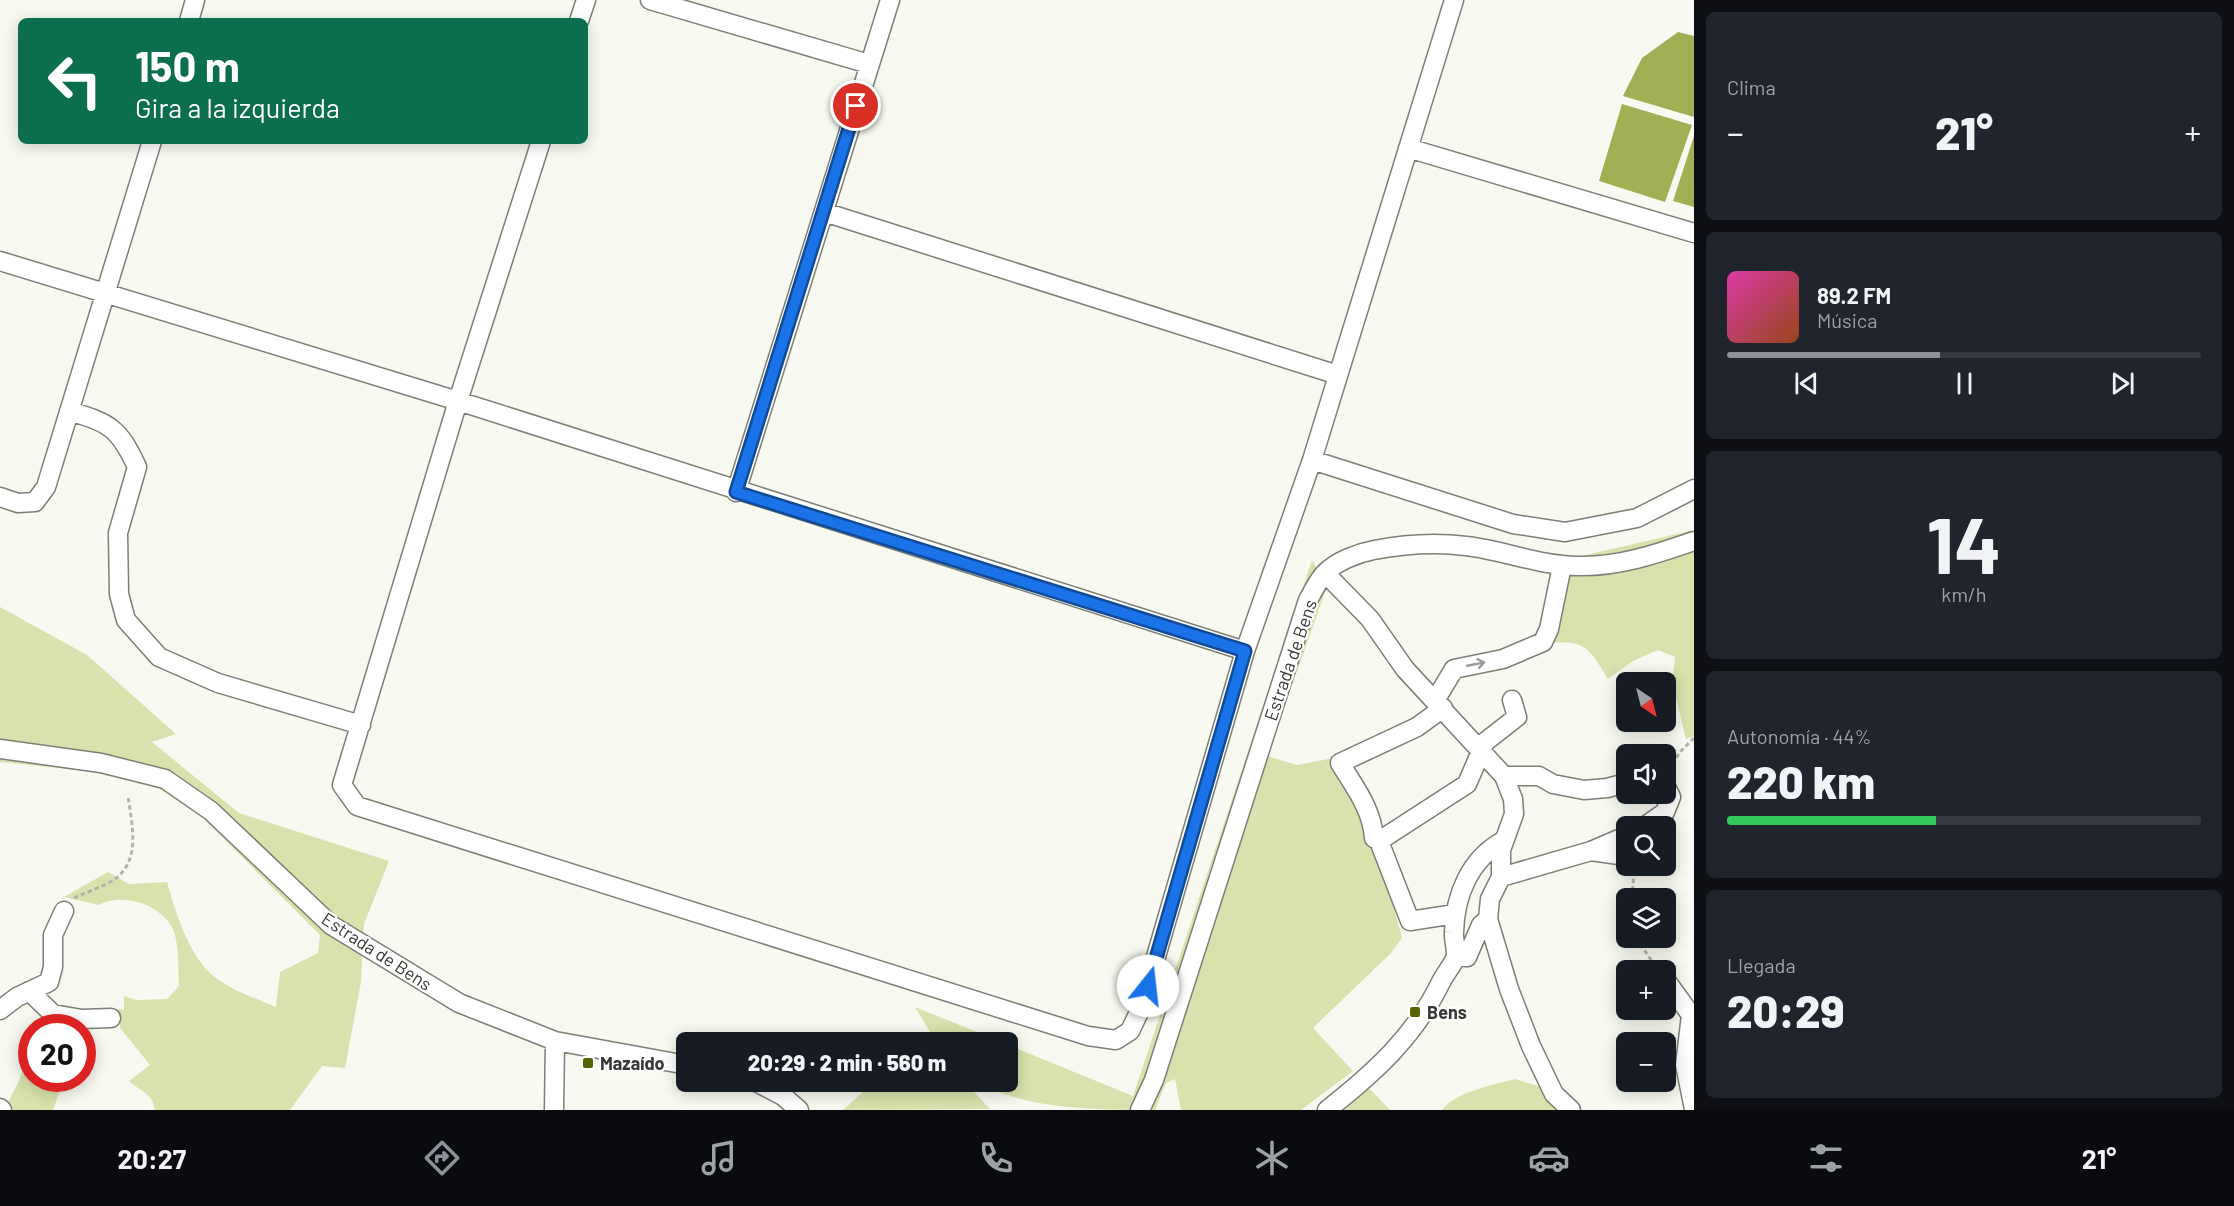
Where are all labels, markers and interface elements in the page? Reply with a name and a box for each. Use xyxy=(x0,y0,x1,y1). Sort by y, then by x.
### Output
text: 150 m xyxy=(135,40,240,90)
icon: left xyxy=(36,42,114,120)
text: Clima xyxy=(1727,75,1776,99)
pin xyxy=(830,80,881,131)
icon: arrive xyxy=(839,89,872,122)
text: Gira a la izquierda xyxy=(135,91,340,123)
text: 21° xyxy=(1935,105,1993,159)
text: − xyxy=(1727,112,1744,152)
text: + xyxy=(2184,112,2201,152)
text: 89.2 FM xyxy=(1817,282,1891,308)
text: Música xyxy=(1817,308,1877,332)
icon: previous xyxy=(1790,367,1823,400)
icon: pause xyxy=(1948,367,1981,400)
icon: next xyxy=(2106,367,2139,400)
text: 14 xyxy=(1927,496,2001,590)
text: km/h xyxy=(1941,582,1987,606)
street label: Estrada de Bens xyxy=(1259,597,1321,723)
one-way arrow xyxy=(1466,658,1486,669)
north arrow xyxy=(1616,672,1676,732)
map controls xyxy=(1616,672,1676,1092)
text: Autonomía · 44% xyxy=(1727,724,1871,748)
button: sound xyxy=(1616,744,1676,804)
text: 220 km xyxy=(1727,754,1875,808)
button: search xyxy=(1616,816,1676,876)
button: layers xyxy=(1616,888,1676,948)
street label: Estrada de Bens xyxy=(318,907,436,995)
text: Llegada xyxy=(1727,953,1796,977)
position arrow xyxy=(1116,954,1180,1018)
button: + xyxy=(1616,960,1676,1020)
text: 20:29 xyxy=(1727,983,1845,1037)
place label: Bens xyxy=(1427,1001,1467,1023)
marker: Bens xyxy=(1408,1005,1422,1019)
speed limit sign: 20 xyxy=(18,1014,96,1092)
button: − xyxy=(1616,1032,1676,1092)
text: 20:29 · 2 min · 560 m xyxy=(748,1049,946,1075)
place label: Mazaído xyxy=(600,1052,665,1074)
marker: Mazaído xyxy=(581,1056,595,1070)
icon: directions xyxy=(421,1137,463,1179)
icon: music xyxy=(698,1137,740,1179)
icon: phone xyxy=(975,1137,1017,1179)
icon: climate xyxy=(1251,1137,1293,1179)
icon: car xyxy=(1528,1137,1570,1179)
icon: filters xyxy=(1805,1137,1847,1179)
text: 20:27 xyxy=(117,1142,186,1174)
text: 21° xyxy=(2082,1142,2117,1174)

